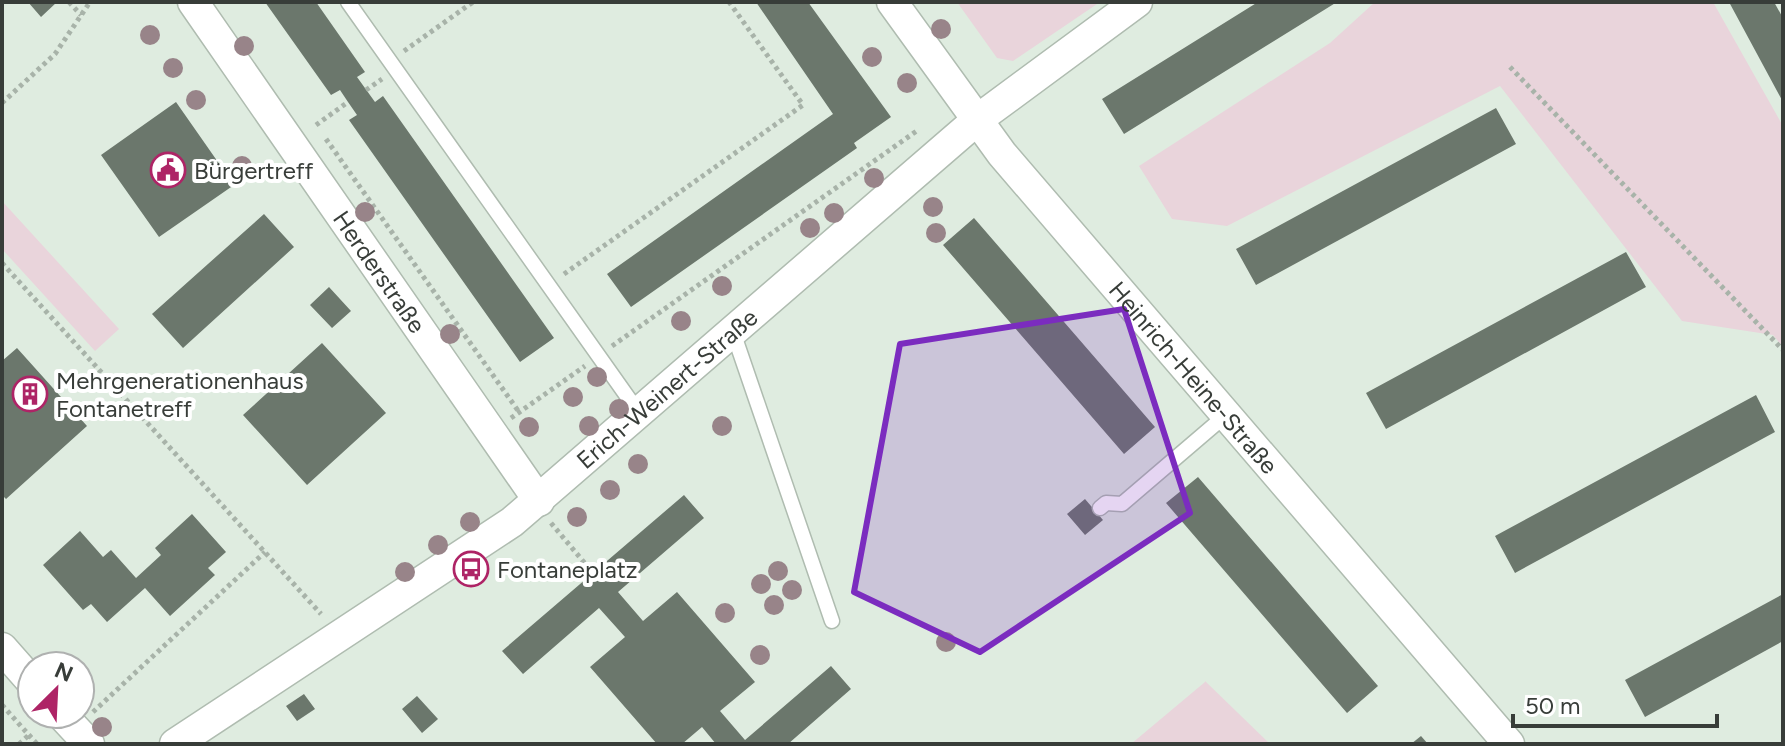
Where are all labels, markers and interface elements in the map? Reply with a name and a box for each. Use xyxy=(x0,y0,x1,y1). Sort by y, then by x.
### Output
public building icon: Bürgertreff xyxy=(149,151,187,189)
place label: Bürgertreff xyxy=(194,156,314,185)
street label: Herderstraße xyxy=(328,205,432,338)
street label: Heinrich-Heine-Straße xyxy=(1103,275,1284,479)
street label: Erich-Weinert-Straße xyxy=(570,302,763,474)
place label: Mehrgenerationenhaus Fontanetreff xyxy=(56,366,304,423)
building icon: Mehrgenerationenhaus Fontanetreff xyxy=(11,375,49,413)
bus stop icon: Fontaneplatz xyxy=(452,550,490,588)
place label: Fontaneplatz xyxy=(497,555,638,584)
north arrow xyxy=(16,650,96,730)
text: N xyxy=(51,656,77,688)
scale bar xyxy=(1513,678,1717,728)
text: 50 m xyxy=(1525,691,1581,720)

